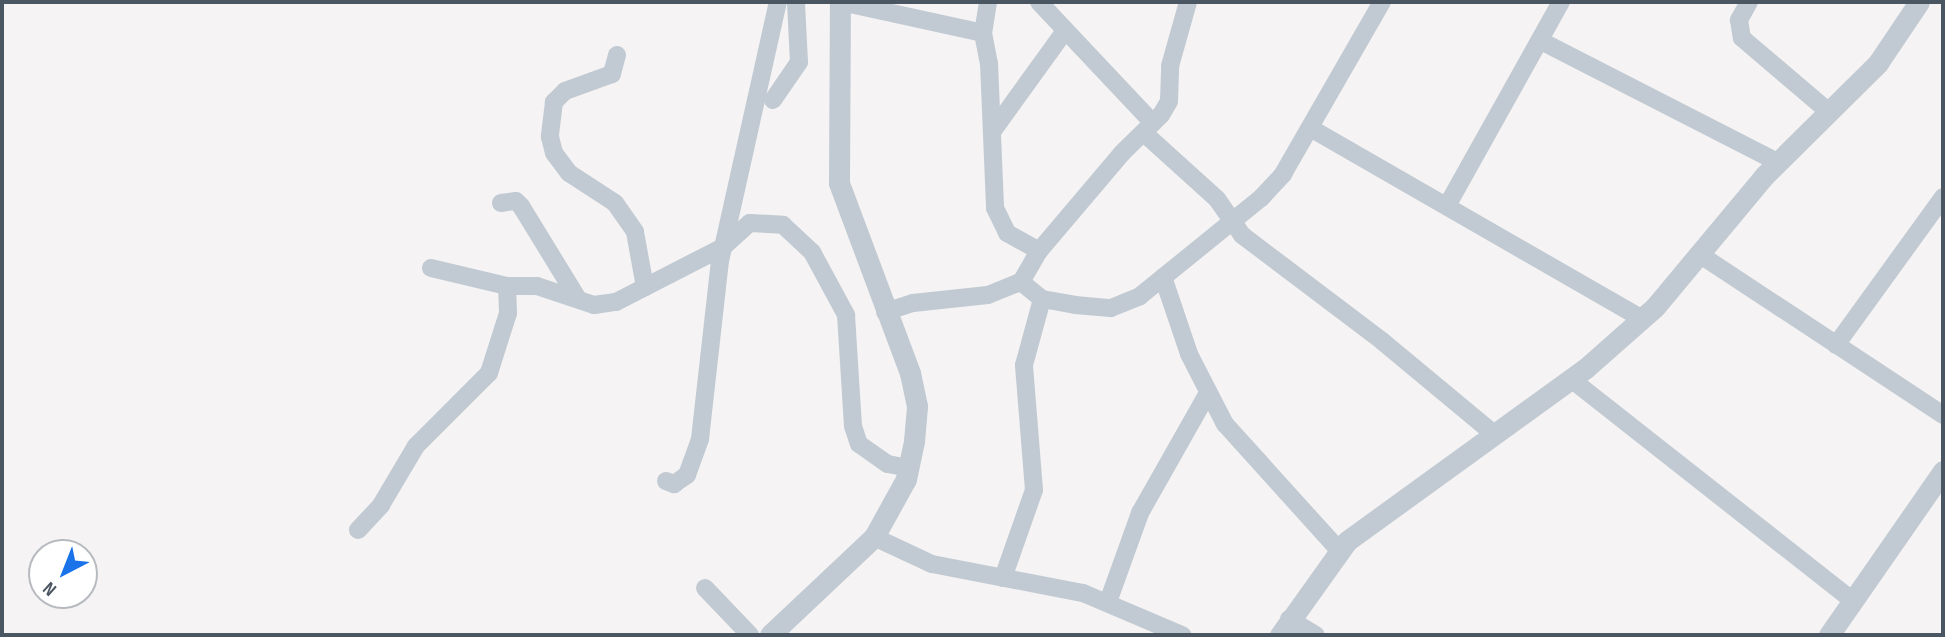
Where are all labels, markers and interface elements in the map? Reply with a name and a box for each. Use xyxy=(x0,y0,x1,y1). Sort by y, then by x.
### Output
north arrow xyxy=(28,539,98,609)
text: N xyxy=(38,577,61,600)

